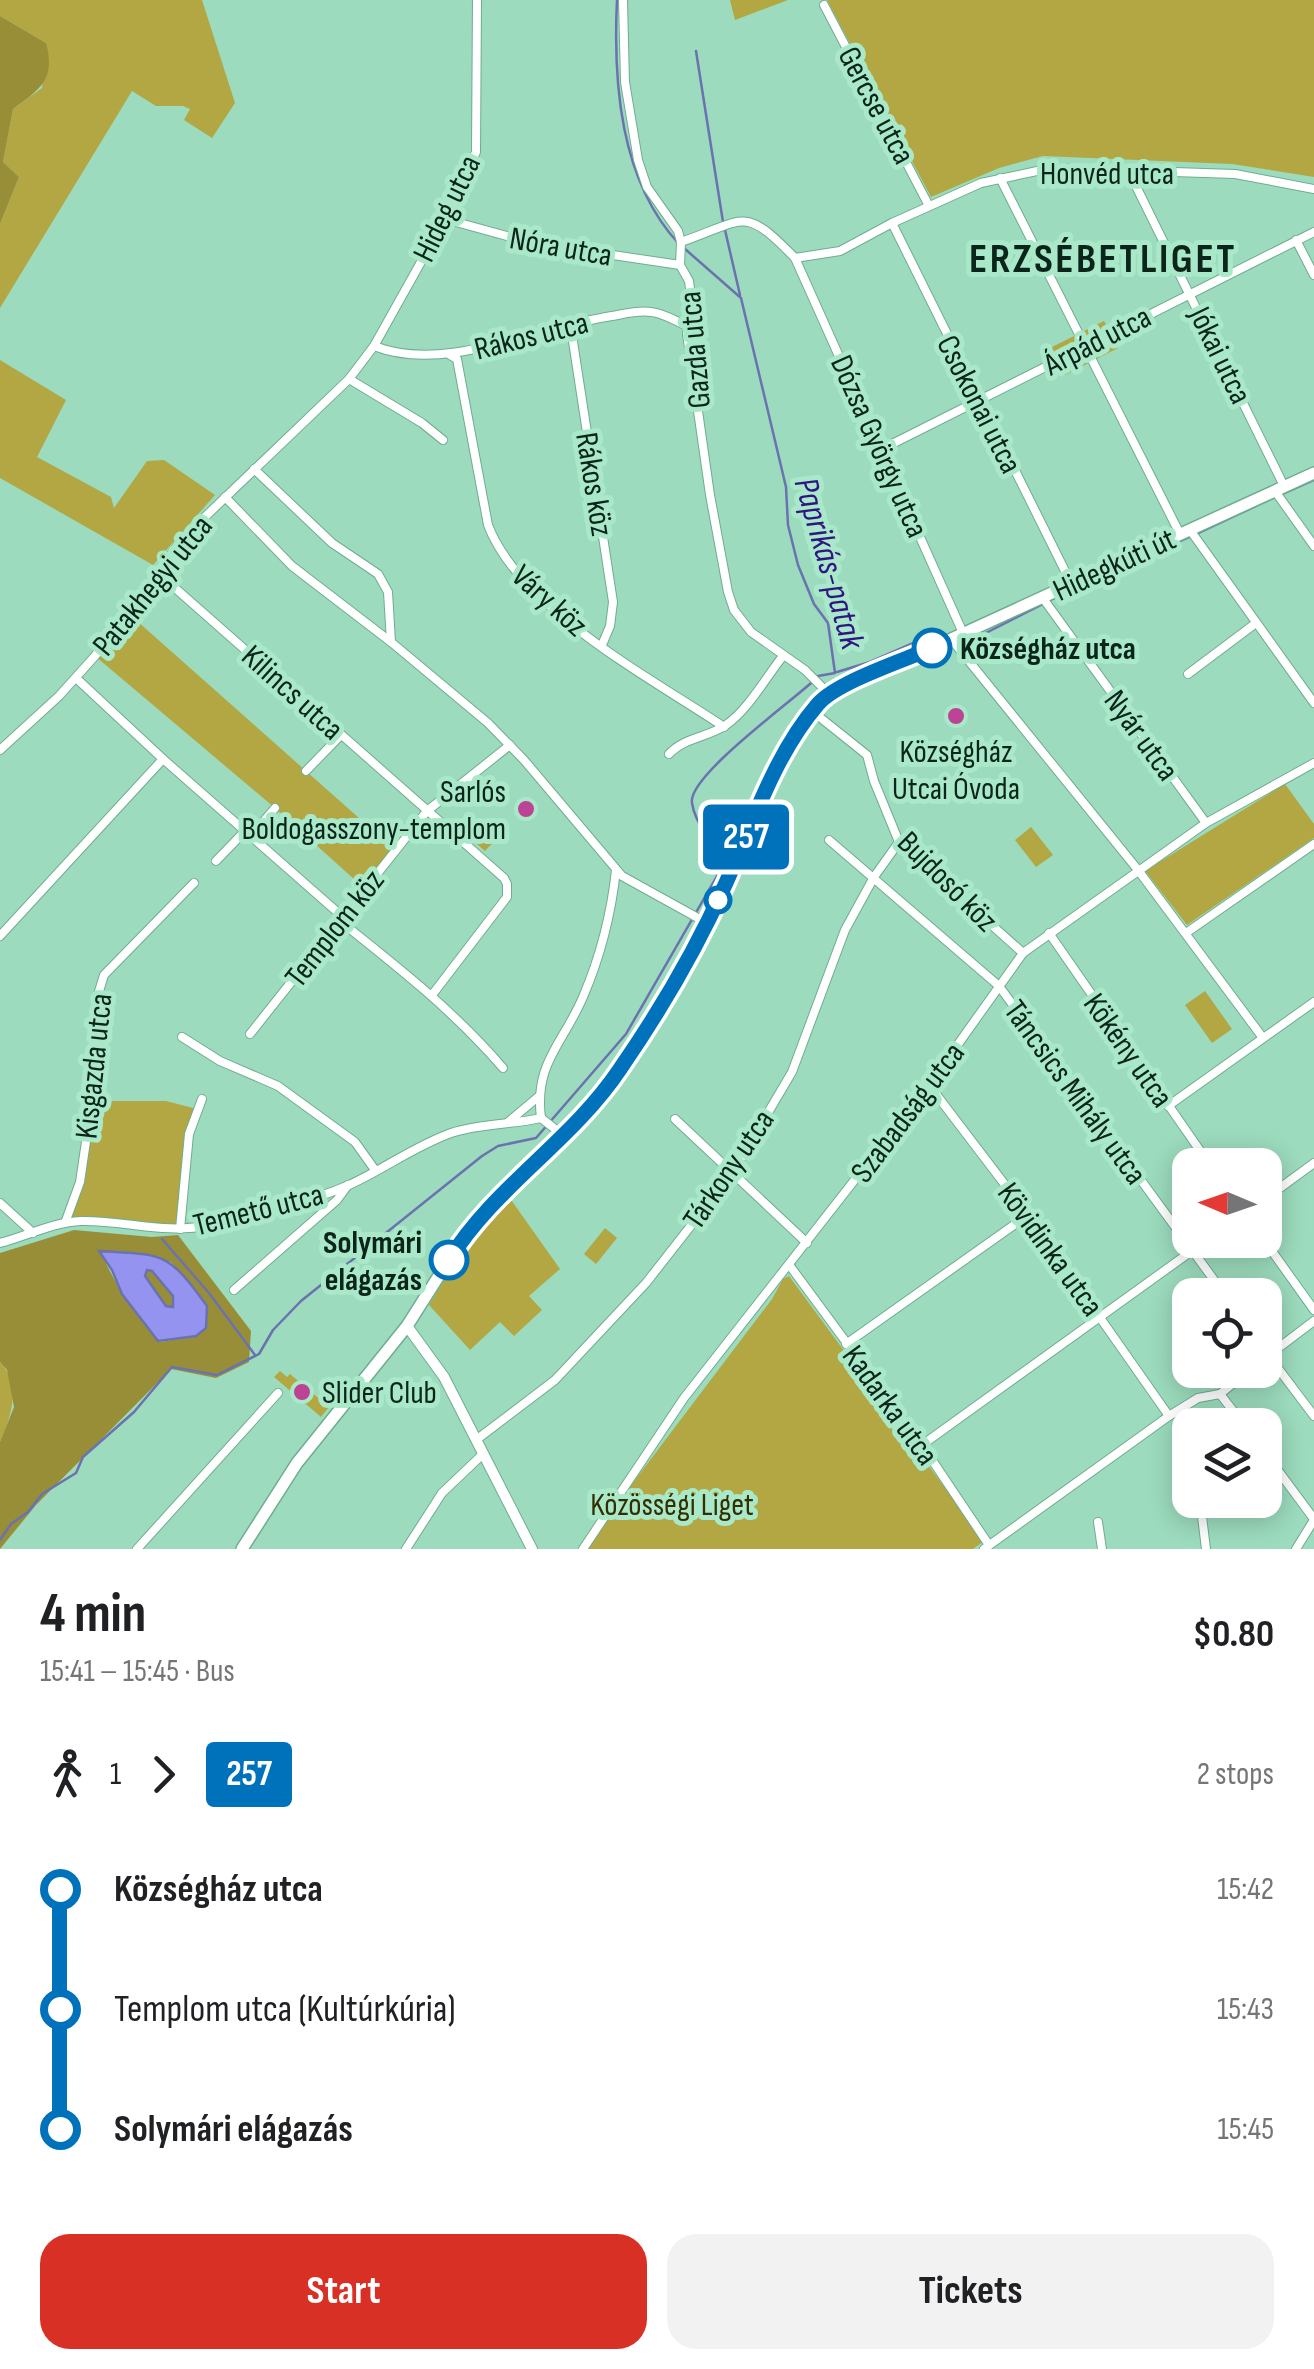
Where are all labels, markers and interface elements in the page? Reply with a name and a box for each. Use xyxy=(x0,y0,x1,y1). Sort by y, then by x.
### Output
street label: Gercse utca xyxy=(829,40,923,171)
street label: Hideg utca xyxy=(405,149,490,268)
street label: Honvéd utca xyxy=(1040,155,1174,194)
street label: Nóra utca xyxy=(507,219,615,276)
district label: ERZSÉBETLIGET xyxy=(969,234,1237,285)
street label: Gazda utca xyxy=(671,290,720,410)
street label: Árpád utca xyxy=(1037,298,1158,385)
street label: Jókai utca xyxy=(1179,300,1260,411)
street label: Rákos utca xyxy=(470,304,592,369)
street label: Csokonai utca xyxy=(927,329,1030,480)
street label: Dózsa György utca xyxy=(821,349,936,544)
street label: Rákos köz xyxy=(566,430,621,539)
water label: Paprikás-patak xyxy=(784,473,874,655)
street label: Patakhegyi utca xyxy=(85,508,222,664)
street label: Hidegkúti út xyxy=(1047,520,1182,611)
street label: Váry köz xyxy=(503,557,595,645)
marker: Községház utca xyxy=(913,629,951,667)
place label: Községház utca xyxy=(960,630,1136,669)
street label: Kilincs utca xyxy=(233,637,351,749)
street label: Nyár utca xyxy=(1095,683,1187,789)
marker: Községház Utcai Óvoda xyxy=(945,705,967,727)
place label: Községház Utcai Óvoda xyxy=(892,733,1020,809)
place label: Sarlós Boldogasszony-templom xyxy=(242,773,506,849)
marker: Sarlós Boldogasszony-templom xyxy=(515,798,537,820)
line badge: 257 xyxy=(688,804,804,870)
text: 257 xyxy=(723,816,769,859)
street label: Bujdosó köz xyxy=(889,824,1005,940)
street label: Templom köz xyxy=(277,862,393,996)
unlabelled marker xyxy=(705,887,731,913)
street label: Kökény utca xyxy=(1074,986,1181,1115)
street label: Kisgazda utca xyxy=(67,992,122,1141)
street label: Táncsics Mihály utca xyxy=(995,993,1155,1193)
street label: Szabadság utca xyxy=(843,1035,974,1191)
street label: Tárkony utca xyxy=(675,1103,783,1237)
north arrow xyxy=(1172,1148,1282,1258)
map controls xyxy=(1172,1148,1282,1518)
street label: Temető utca xyxy=(189,1176,327,1245)
street label: Kövidinka utca xyxy=(988,1176,1111,1324)
place label: Solymári elágazás xyxy=(323,1224,422,1300)
marker: Solymári elágazás xyxy=(430,1241,468,1279)
button: locate xyxy=(1172,1278,1282,1388)
street label: Kadarka utca xyxy=(833,1338,946,1473)
place label: Slider Club xyxy=(322,1374,437,1413)
marker: Slider Club xyxy=(291,1381,313,1403)
button: layers xyxy=(1172,1408,1282,1518)
park label: Közösségi Liget xyxy=(590,1486,754,1525)
text: 4 min xyxy=(40,1581,146,1648)
text: $0.80 xyxy=(1193,1612,1274,1657)
text: 15:41 – 15:45 · Bus xyxy=(40,1652,235,1691)
icon: walk xyxy=(40,1747,95,1802)
icon: forward xyxy=(136,1747,191,1802)
text: 257 xyxy=(226,1753,272,1796)
text: 1 xyxy=(110,1755,121,1794)
text: 2 stops xyxy=(1197,1755,1274,1794)
text: Községház utca xyxy=(114,1867,323,1912)
text: 15:42 xyxy=(1217,1870,1274,1909)
text: Templom utca (Kultúrkúria) xyxy=(114,1987,456,2032)
text: 15:43 xyxy=(1217,1990,1274,2029)
text: Solymári elágazás xyxy=(114,2107,353,2152)
text: 15:45 xyxy=(1218,2110,1274,2149)
button: Start xyxy=(40,2234,647,2349)
button: Tickets xyxy=(667,2234,1274,2349)

